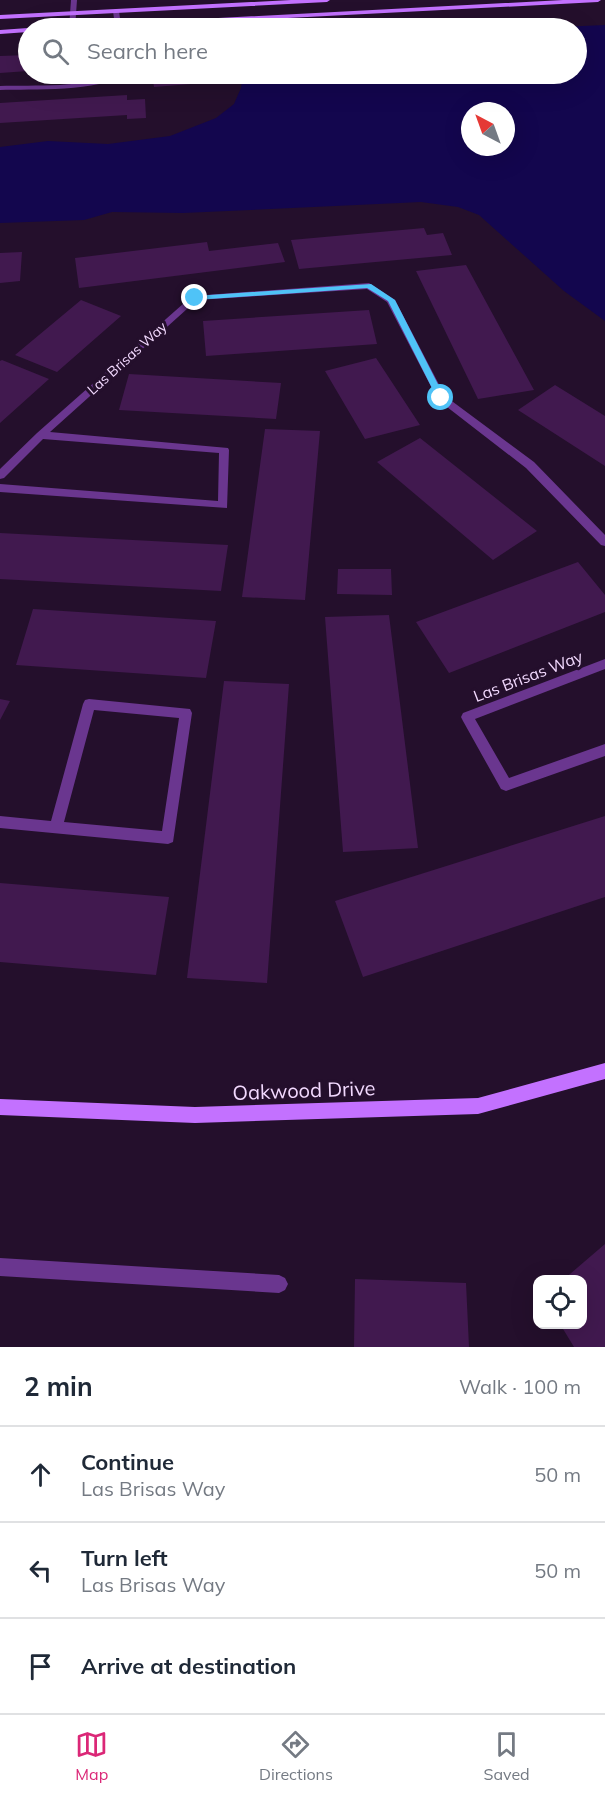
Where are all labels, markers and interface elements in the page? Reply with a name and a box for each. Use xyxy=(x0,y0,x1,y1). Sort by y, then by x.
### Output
search box xyxy=(18,18,587,84)
icon: search xyxy=(39,35,72,68)
text: Search here xyxy=(87,37,208,65)
north arrow xyxy=(461,102,515,156)
route end xyxy=(181,284,207,310)
street label: Las Brisas Way xyxy=(83,317,171,398)
route start xyxy=(427,384,453,410)
street label: Las Brisas Way xyxy=(471,646,586,706)
street label: Oakwood Drive xyxy=(232,1075,376,1105)
map controls xyxy=(533,1275,587,1329)
button: locate xyxy=(533,1275,587,1329)
text: 2 min xyxy=(24,1370,93,1403)
text: Walk · 100 m xyxy=(459,1374,581,1399)
text: Continue xyxy=(81,1448,174,1476)
icon: ahead xyxy=(24,1458,57,1491)
text: 50 m xyxy=(534,1462,581,1487)
text: Las Brisas Way xyxy=(81,1476,225,1501)
text: Turn left xyxy=(81,1544,168,1572)
icon: left xyxy=(24,1554,57,1587)
text: 50 m xyxy=(534,1558,581,1583)
text: Las Brisas Way xyxy=(81,1572,225,1597)
icon: arrive xyxy=(24,1650,57,1683)
text: Arrive at destination xyxy=(81,1652,296,1680)
tab: Map xyxy=(75,1728,108,1784)
tab: Directions xyxy=(259,1728,333,1784)
tab: Saved xyxy=(484,1728,530,1784)

